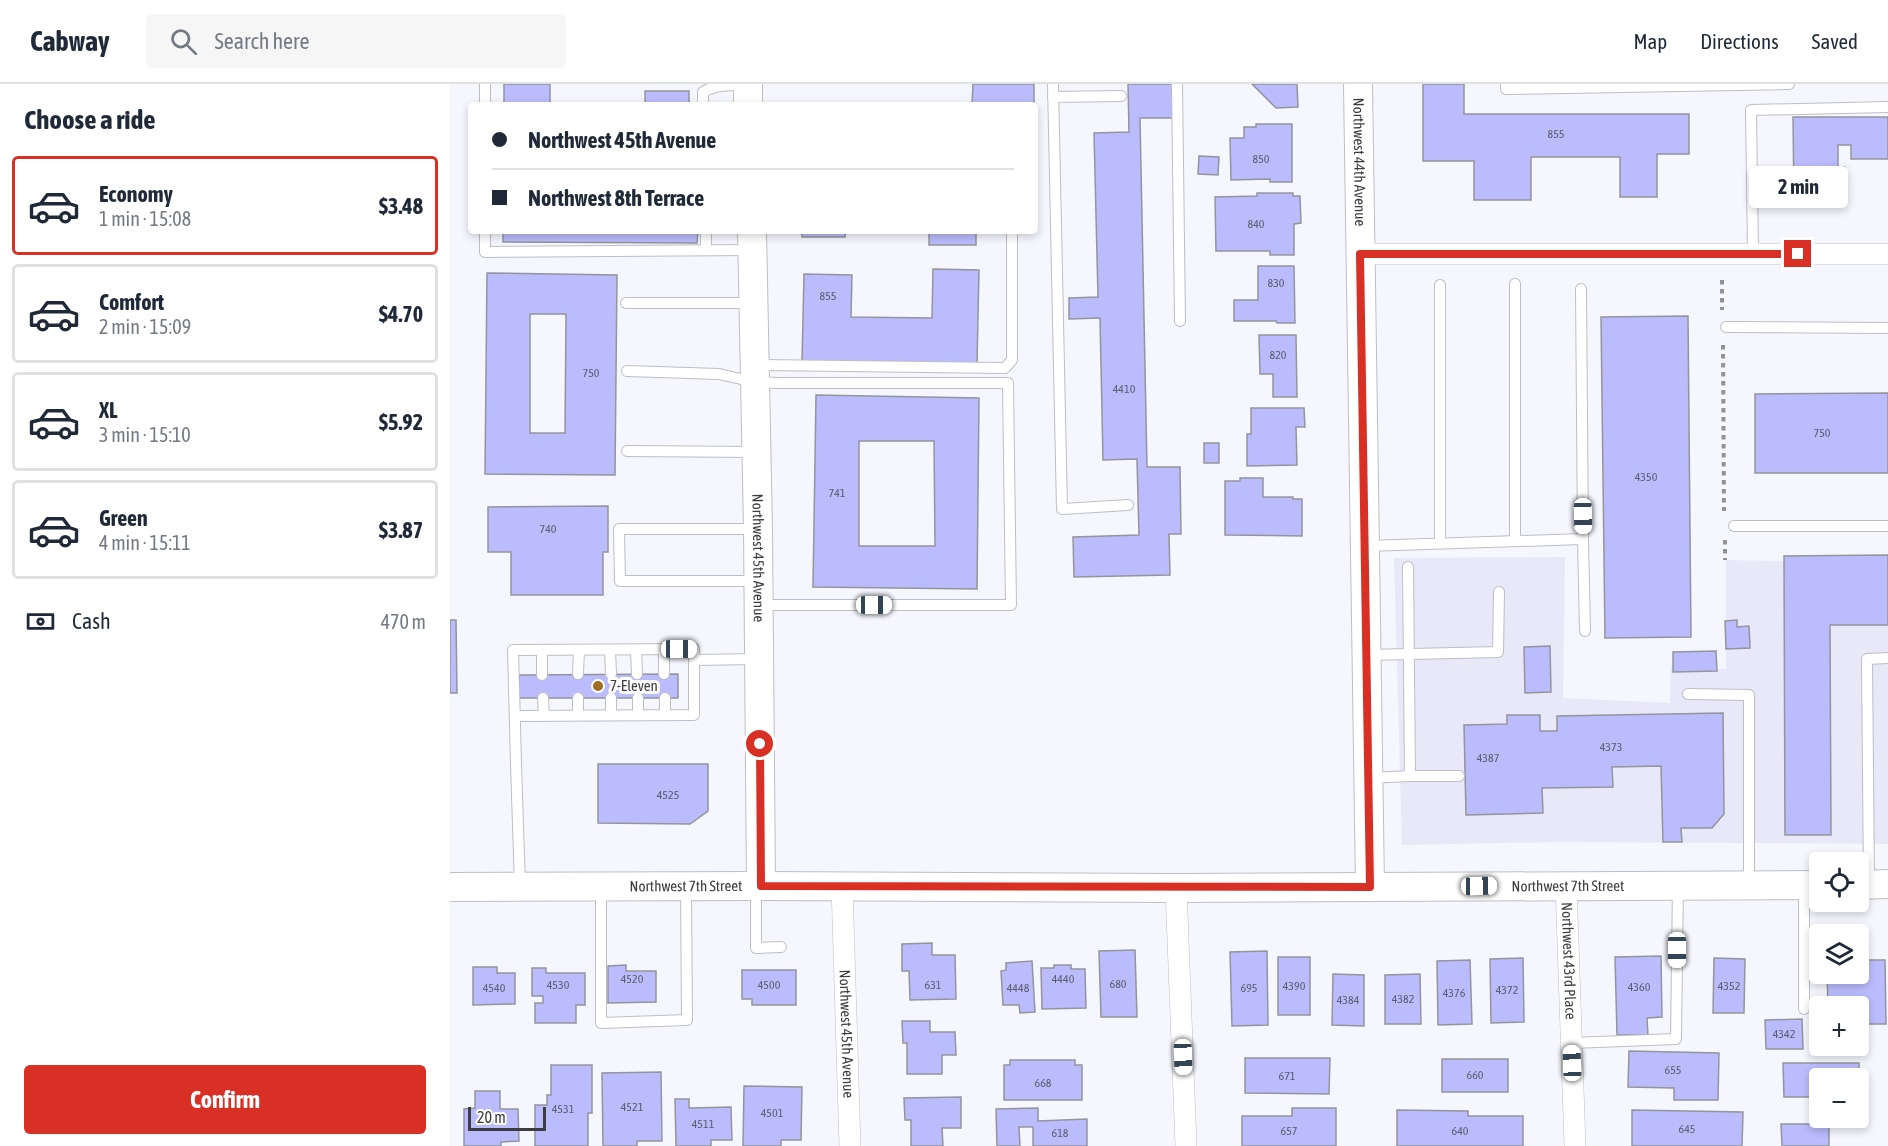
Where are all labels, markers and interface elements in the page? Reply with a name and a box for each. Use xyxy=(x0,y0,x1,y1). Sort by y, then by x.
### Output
search box xyxy=(146,14,566,68)
text: Cabway xyxy=(30,25,110,57)
icon: search xyxy=(167,25,200,58)
text: Search here xyxy=(215,28,310,54)
text: Map xyxy=(1633,29,1667,53)
text: Directions xyxy=(1700,29,1779,53)
text: Saved xyxy=(1812,29,1858,53)
street label: Northwest 44th Avenue xyxy=(1350,98,1369,227)
text: Choose a ride xyxy=(24,104,156,135)
text: Northwest 45th Avenue xyxy=(528,127,716,153)
house number: 855 xyxy=(1548,127,1564,141)
house number: 850 xyxy=(1253,152,1270,166)
callout: 2 min xyxy=(1748,167,1848,209)
text: 2 min xyxy=(1778,175,1819,198)
icon: car xyxy=(27,179,81,233)
text: Economy xyxy=(99,181,173,207)
text: Northwest 8th Terrace xyxy=(528,185,704,211)
text: $3.48 xyxy=(379,193,423,219)
text: 1 min · 15:08 xyxy=(99,207,191,230)
house number: 840 xyxy=(1248,217,1265,231)
route end xyxy=(1784,240,1811,267)
house number: 830 xyxy=(1268,276,1285,290)
icon: car xyxy=(27,287,81,341)
text: Comfort xyxy=(99,289,164,315)
house number: 855 xyxy=(820,289,836,303)
text: $4.70 xyxy=(379,301,423,327)
text: 2 min · 15:09 xyxy=(99,315,191,338)
house number: 820 xyxy=(1270,348,1287,362)
house number: 750 xyxy=(583,366,600,380)
house number: 4410 xyxy=(1113,382,1136,396)
icon: car xyxy=(27,395,81,449)
text: XL xyxy=(99,397,117,423)
text: $5.92 xyxy=(379,409,423,435)
text: 3 min · 15:10 xyxy=(99,423,191,446)
house number: 750 xyxy=(1814,426,1831,440)
house number: 4350 xyxy=(1635,470,1658,484)
house number: 741 xyxy=(829,486,846,500)
street label: Northwest 45th Avenue xyxy=(749,494,768,622)
car xyxy=(1574,498,1592,534)
icon: car xyxy=(27,503,81,557)
text: Green xyxy=(99,505,148,531)
text: $3.87 xyxy=(379,517,423,543)
house number: 740 xyxy=(540,522,557,536)
text: 4 min · 15:11 xyxy=(99,531,191,554)
car xyxy=(856,596,892,614)
icon: cash xyxy=(24,605,57,638)
text: Cash xyxy=(72,608,111,634)
text: 470 m xyxy=(381,610,426,633)
car xyxy=(661,640,697,658)
place label: 7-Eleven xyxy=(610,677,658,694)
marker: 7-Eleven xyxy=(591,679,605,693)
route start xyxy=(746,730,773,757)
house number: 4373 xyxy=(1600,740,1622,754)
house number: 4387 xyxy=(1477,751,1500,765)
house number: 4525 xyxy=(657,788,679,802)
map controls xyxy=(1809,852,1869,1128)
button: locate xyxy=(1809,852,1869,912)
street label: Northwest 7th Street xyxy=(630,877,742,894)
car xyxy=(1461,877,1497,895)
street label: Northwest 7th Street xyxy=(1512,877,1624,894)
street label: Northwest 43rd Place xyxy=(1559,902,1580,1020)
button: layers xyxy=(1809,924,1869,984)
car xyxy=(1668,932,1686,968)
street label: Northwest 45th Avenue xyxy=(837,969,858,1099)
house number: 4520 xyxy=(621,972,644,986)
house number: 4440 xyxy=(1052,972,1075,986)
house number: 680 xyxy=(1110,977,1127,991)
house number: 4530 xyxy=(547,978,570,992)
house number: 4500 xyxy=(758,978,781,992)
house number: 631 xyxy=(925,978,942,992)
house number: 4390 xyxy=(1283,979,1306,993)
house number: 4352 xyxy=(1718,979,1740,993)
house number: 4360 xyxy=(1628,980,1651,994)
house number: 4540 xyxy=(483,981,506,995)
house number: 4448 xyxy=(1007,981,1030,995)
house number: 695 xyxy=(1241,981,1257,995)
house number: 4372 xyxy=(1496,983,1518,997)
house number: 4376 xyxy=(1443,986,1466,1000)
house number: 4382 xyxy=(1392,992,1414,1006)
house number: 4384 xyxy=(1337,993,1360,1007)
button: + xyxy=(1809,996,1869,1056)
house number: 4342 xyxy=(1773,1027,1795,1041)
car xyxy=(1173,1039,1193,1075)
car xyxy=(1562,1045,1582,1081)
house number: 655 xyxy=(1665,1063,1681,1077)
button: Confirm xyxy=(24,1065,426,1134)
house number: 660 xyxy=(1467,1068,1484,1082)
button: − xyxy=(1809,1068,1869,1128)
house number: 671 xyxy=(1279,1069,1296,1083)
house number: 668 xyxy=(1035,1076,1052,1090)
house number: 4521 xyxy=(621,1100,644,1114)
house number: 4531 xyxy=(552,1102,575,1116)
scale bar xyxy=(468,1104,546,1132)
house number: 4501 xyxy=(761,1106,784,1120)
text: 20 m xyxy=(477,1108,506,1126)
house number: 4511 xyxy=(692,1117,715,1131)
house number: 645 xyxy=(1679,1122,1695,1136)
house number: 657 xyxy=(1281,1124,1298,1138)
house number: 640 xyxy=(1452,1124,1469,1138)
house number: 618 xyxy=(1052,1126,1069,1140)

